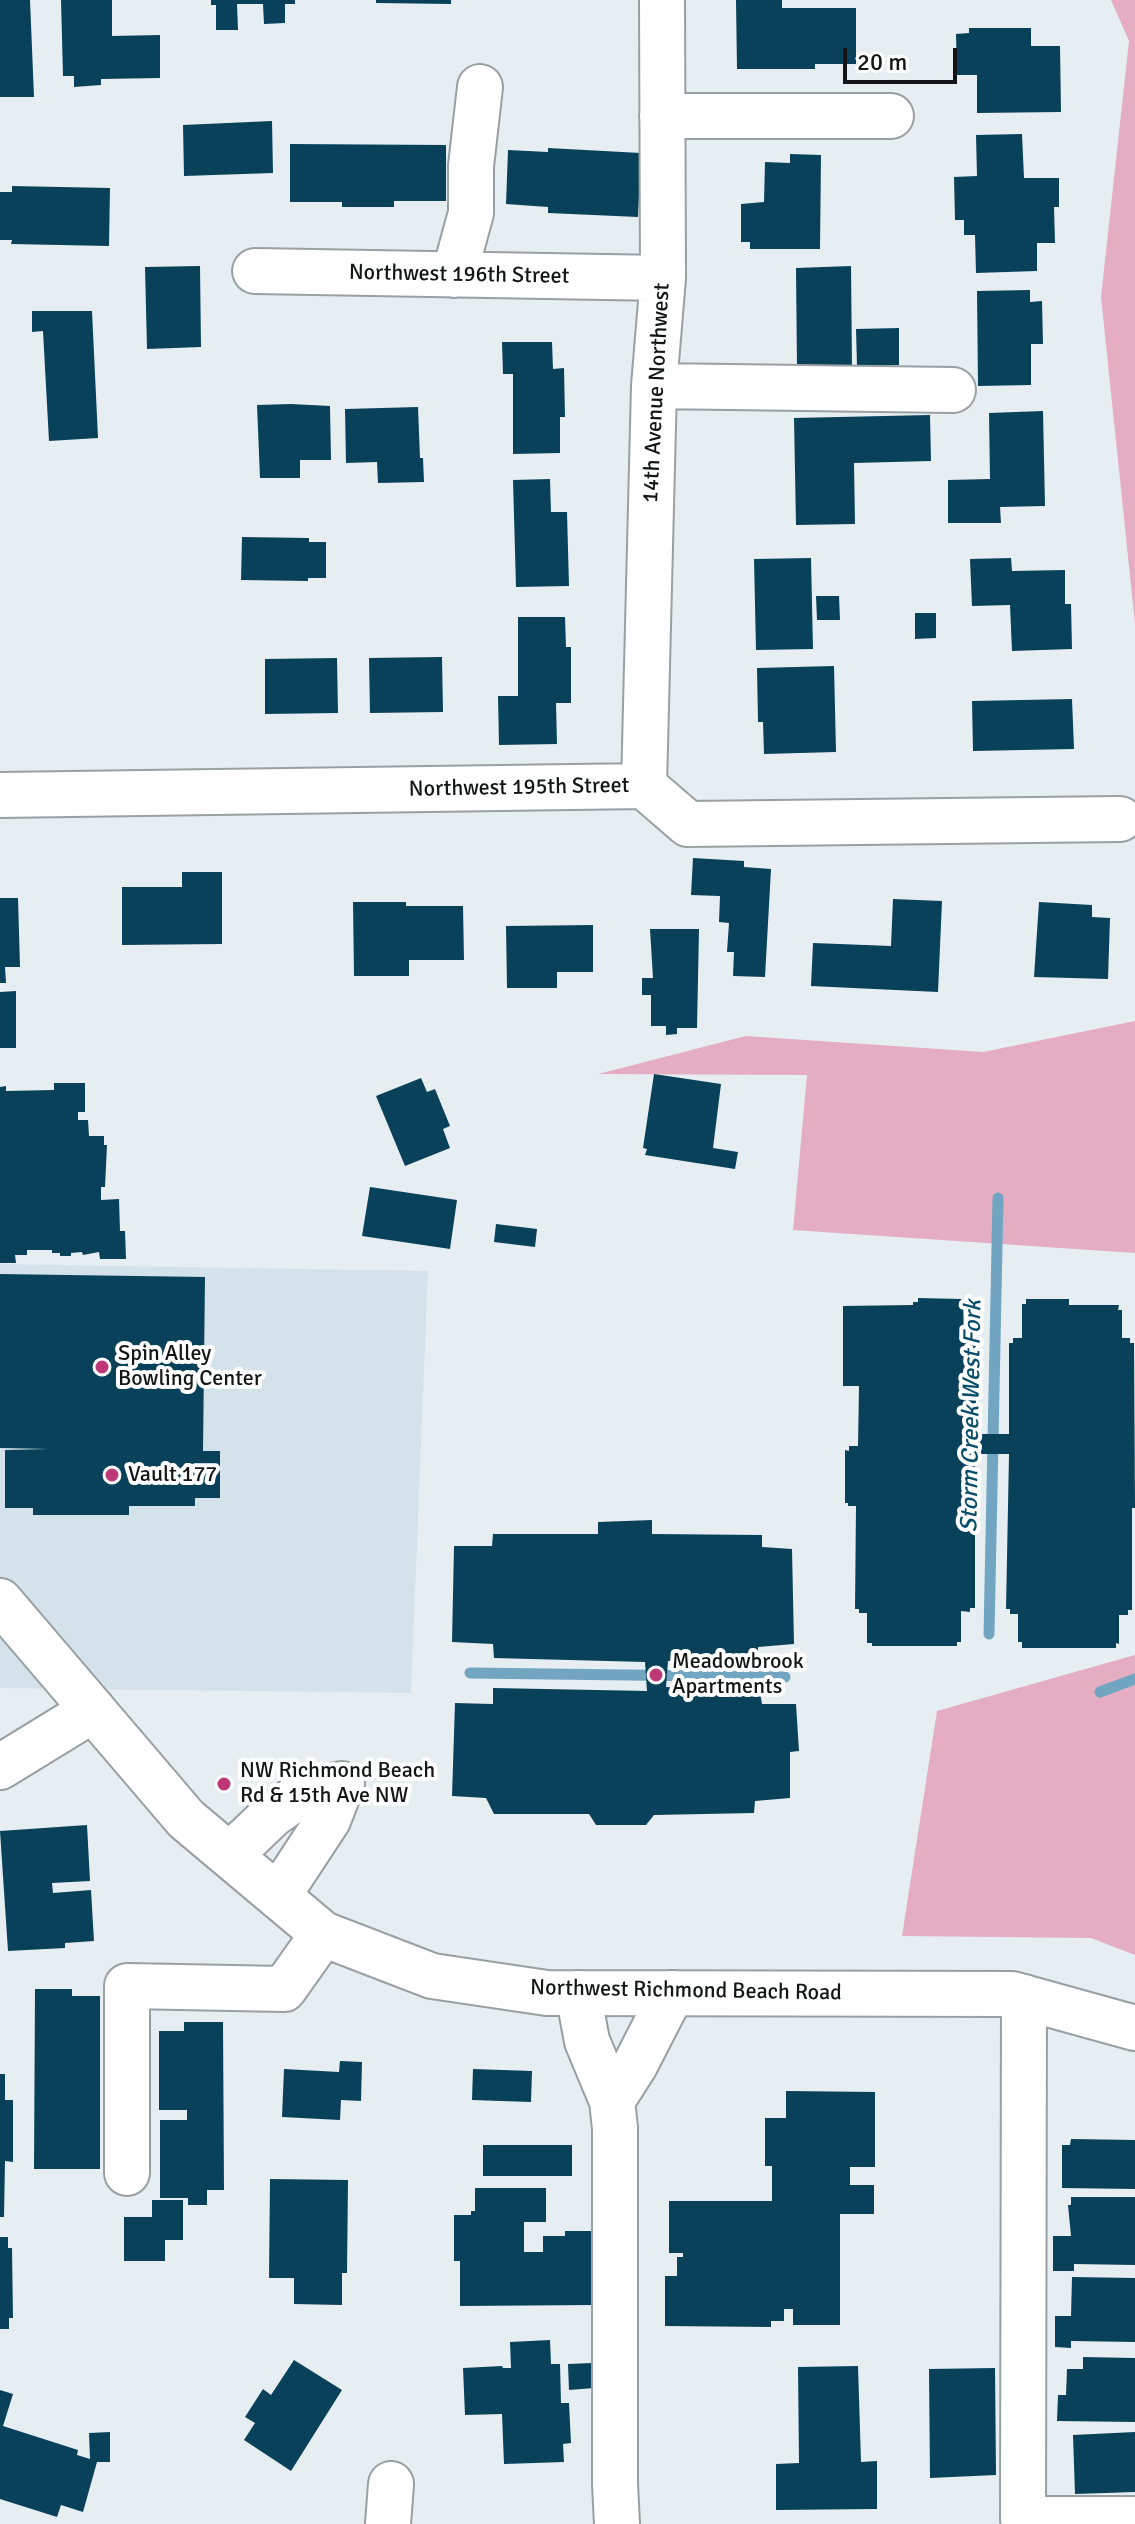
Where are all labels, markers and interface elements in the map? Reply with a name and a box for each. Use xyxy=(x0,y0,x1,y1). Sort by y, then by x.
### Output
scale bar xyxy=(847,32,961,82)
text: 20 m xyxy=(857,47,907,77)
street label: Northwest 196th Street xyxy=(349,260,569,290)
street label: 14th Avenue Northwest xyxy=(638,282,676,504)
street label: Northwest 195th Street xyxy=(409,773,629,803)
water label: Storm Creek West Fork xyxy=(956,1300,988,1532)
place label: Spin Alley Bowling Center xyxy=(118,1341,262,1392)
marker: Spin Alley Bowling Center xyxy=(93,1358,111,1376)
place label: Vault 177 xyxy=(128,1462,217,1488)
marker: Vault 177 xyxy=(103,1466,121,1484)
place label: Meadowbrook Apartments xyxy=(672,1649,804,1700)
marker: Meadowbrook Apartments xyxy=(647,1666,665,1684)
place label: NW Richmond Beach Rd & 15th Ave NW xyxy=(240,1758,435,1810)
marker: NW Richmond Beach Rd & 15th Ave NW xyxy=(215,1775,233,1793)
street label: Northwest Richmond Beach Road xyxy=(530,1975,842,2007)

